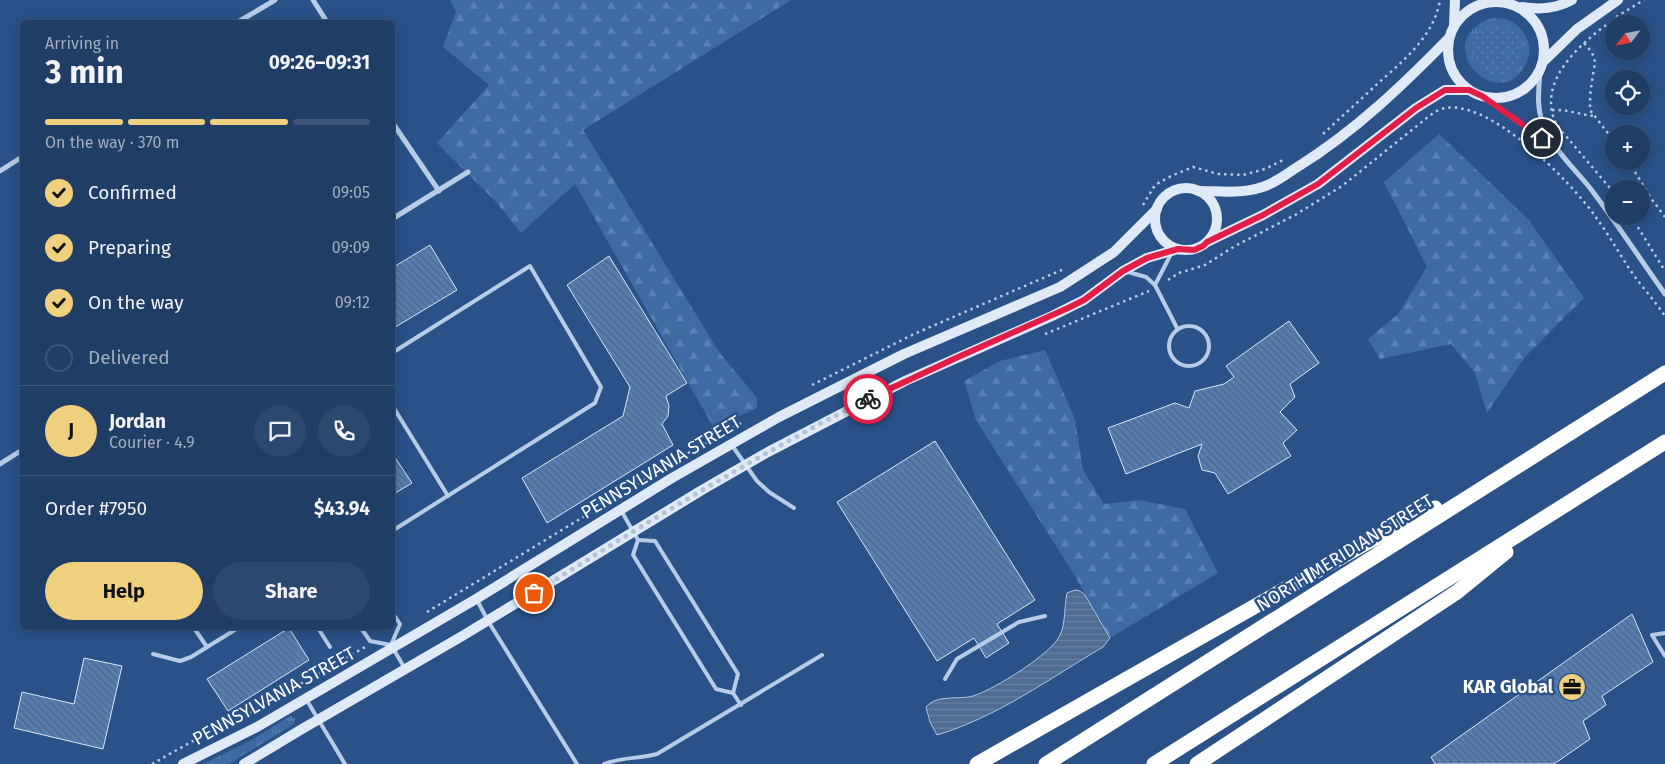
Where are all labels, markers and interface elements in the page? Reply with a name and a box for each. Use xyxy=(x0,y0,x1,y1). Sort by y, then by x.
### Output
north arrow xyxy=(1605,15,1650,60)
map controls xyxy=(1605,15,1650,225)
text: Arriving in xyxy=(45,34,119,53)
text: 09:26–09:31 xyxy=(269,51,370,74)
text: 3 min xyxy=(45,53,124,91)
button: locate xyxy=(1605,70,1650,115)
pin xyxy=(1521,117,1563,159)
icon: home xyxy=(1528,124,1556,152)
button: + xyxy=(1605,125,1650,170)
text: On the way · 370 m xyxy=(45,133,179,152)
icon: check xyxy=(45,179,73,207)
button: − xyxy=(1605,180,1650,225)
text: Confirmed xyxy=(88,181,177,204)
text: 09:05 xyxy=(332,183,370,202)
icon: check xyxy=(45,234,73,262)
text: Preparing xyxy=(88,236,171,259)
text: 09:09 xyxy=(332,238,370,257)
icon: check xyxy=(45,289,73,317)
text: On the way xyxy=(88,291,184,314)
text: 09:12 xyxy=(335,293,370,312)
text: Delivered xyxy=(88,346,170,369)
courier xyxy=(843,374,893,424)
icon: bike xyxy=(854,385,882,413)
button: chat xyxy=(254,405,306,457)
button: phone xyxy=(318,405,370,457)
text: Jordan xyxy=(109,410,166,433)
street label: PENNSYLVANIA STREET xyxy=(577,410,745,523)
text: J xyxy=(68,419,74,442)
text: Courier · 4.9 xyxy=(109,433,195,452)
street label: NORTH MERIDIAN STREET xyxy=(1253,489,1438,616)
text: Order #7950 xyxy=(45,497,147,520)
text: $43.94 xyxy=(314,497,370,520)
button: Help xyxy=(45,562,203,620)
button: Share xyxy=(213,562,370,620)
pin xyxy=(513,572,555,614)
icon: bag xyxy=(520,579,548,607)
street label: PENNSYLVANIA STREET xyxy=(189,642,360,750)
office icon: KAR Global xyxy=(1557,672,1587,702)
place label: KAR Global xyxy=(1463,676,1554,698)

